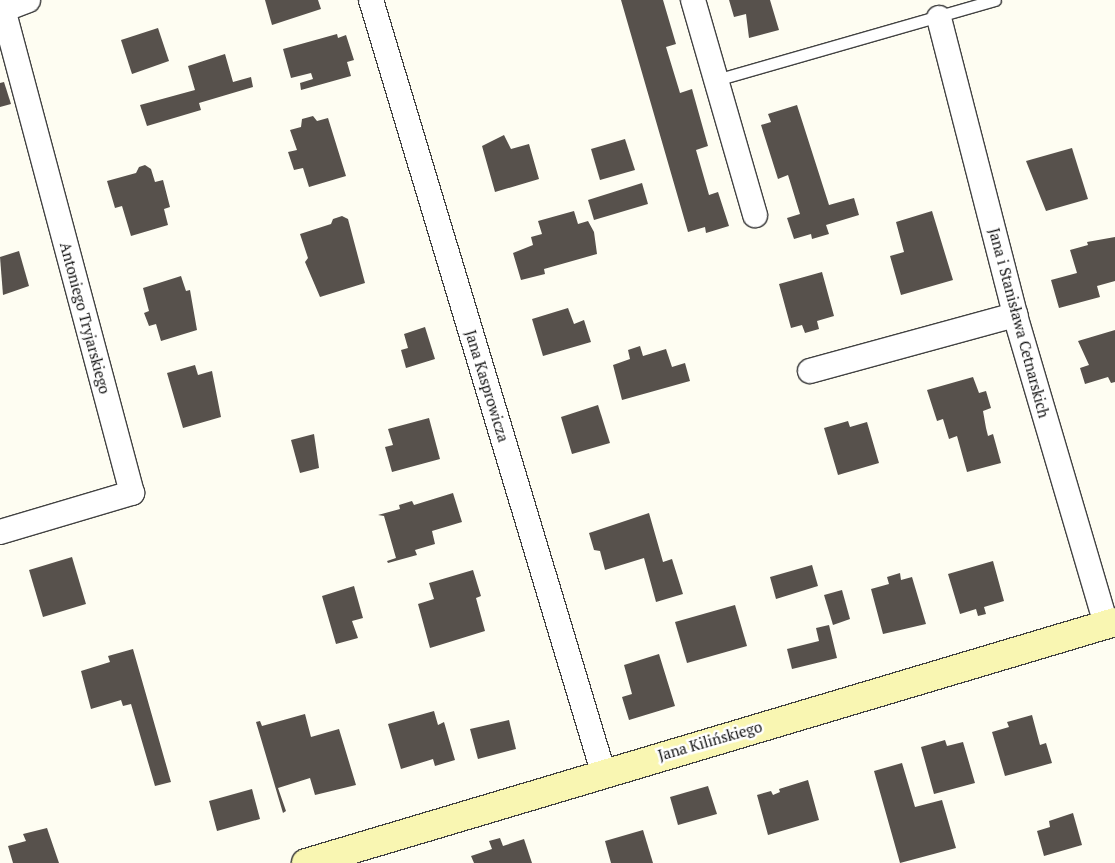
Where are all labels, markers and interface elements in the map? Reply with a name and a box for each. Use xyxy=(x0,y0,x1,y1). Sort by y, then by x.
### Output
street label: Jana i Stanisława Cetnarskich xyxy=(985,226,1053,420)
street label: Antoniego Tryjarskiego xyxy=(56,240,114,396)
street label: Jana Kasprowicza xyxy=(461,328,513,444)
street label: Jana Kilińskiego xyxy=(656,718,764,764)

